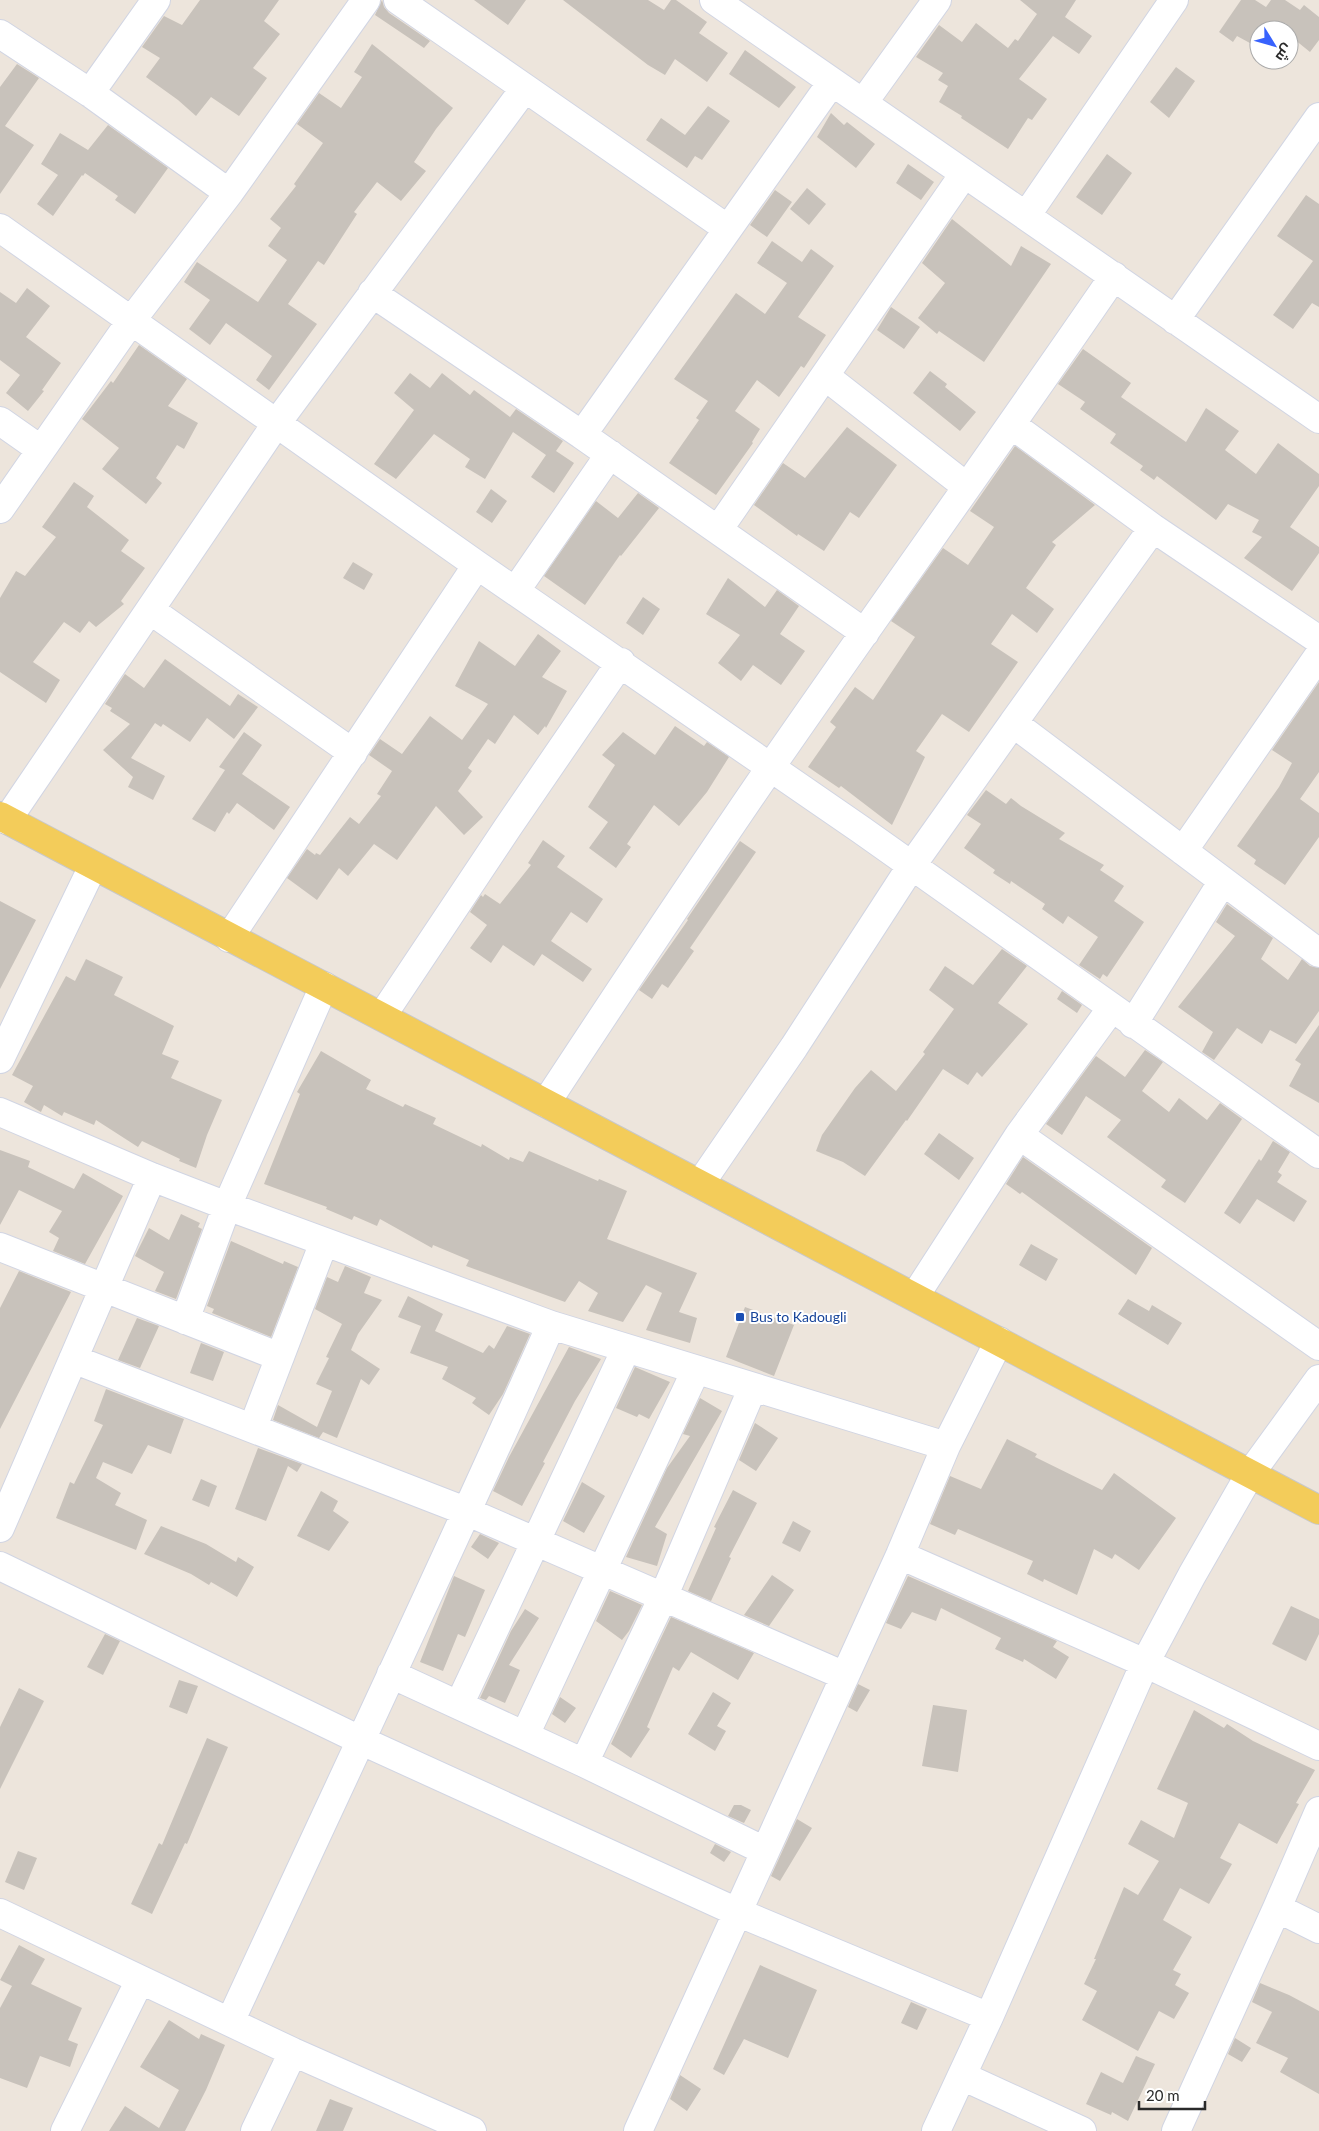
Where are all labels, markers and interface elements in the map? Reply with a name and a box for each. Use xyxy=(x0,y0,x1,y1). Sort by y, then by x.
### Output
north arrow xyxy=(1249,20,1299,70)
text: ش xyxy=(1272,40,1297,65)
place label: Bus to Kadougli xyxy=(750,1308,847,1325)
marker: Bus to Kadougli xyxy=(734,1311,746,1323)
scale bar xyxy=(1139,2078,1205,2110)
text: 20 m xyxy=(1146,2086,1180,2104)

